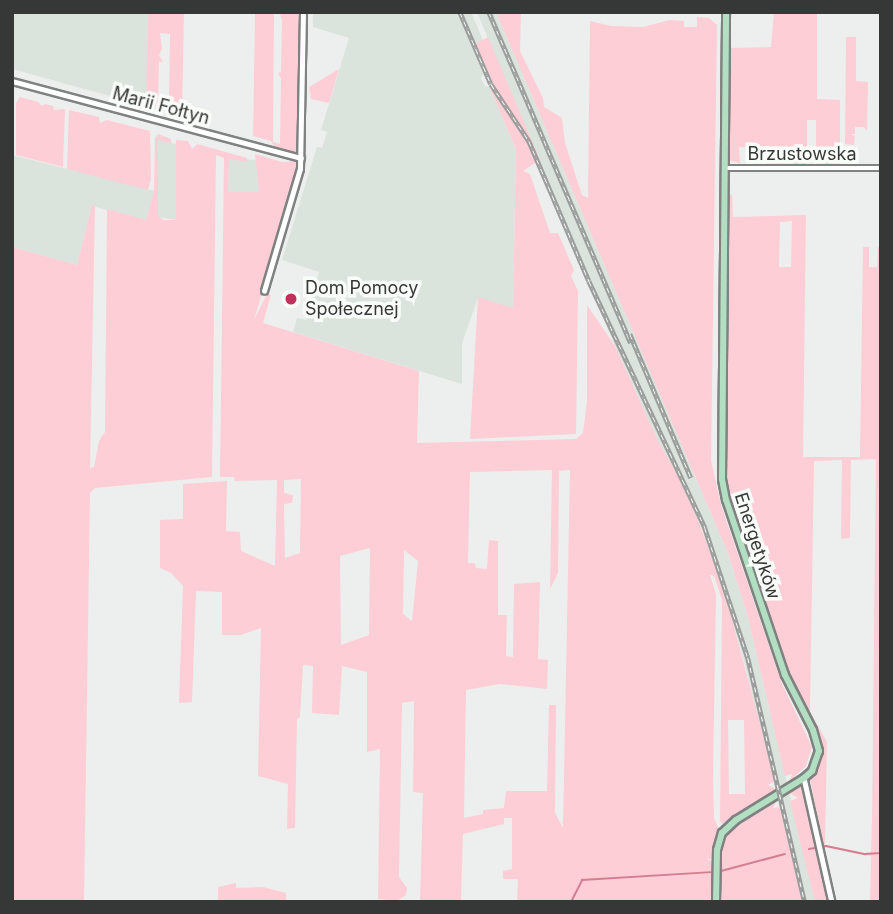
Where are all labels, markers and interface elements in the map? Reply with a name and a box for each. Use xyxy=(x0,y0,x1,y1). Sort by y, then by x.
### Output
street label: Marii Fołtyn xyxy=(110,83,212,129)
street label: Brzustowska xyxy=(747,143,857,165)
place label: Dom Pomocy Społecznej xyxy=(305,278,418,320)
marker: Dom Pomocy Społecznej xyxy=(283,291,299,307)
street label: Energetyków xyxy=(730,490,784,602)

